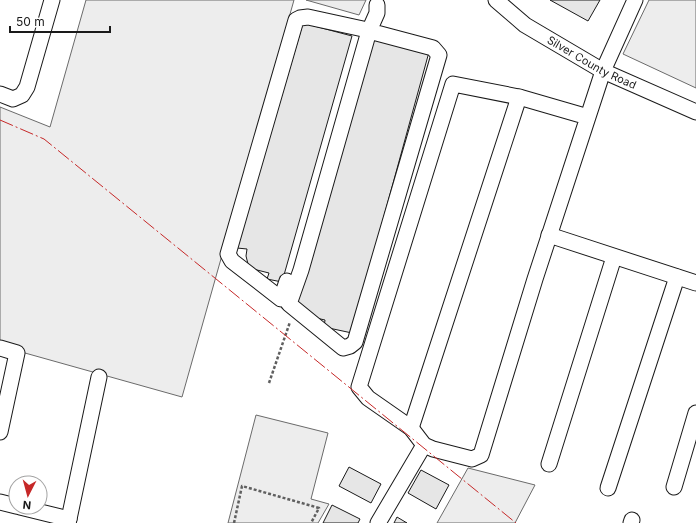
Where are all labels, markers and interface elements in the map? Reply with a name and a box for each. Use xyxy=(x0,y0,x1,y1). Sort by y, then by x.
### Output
scale bar xyxy=(10,8,110,34)
text: 50 m xyxy=(16,14,45,29)
street label: Silver County Road xyxy=(545,33,639,92)
north arrow xyxy=(8,475,48,515)
text: N xyxy=(22,498,32,512)

